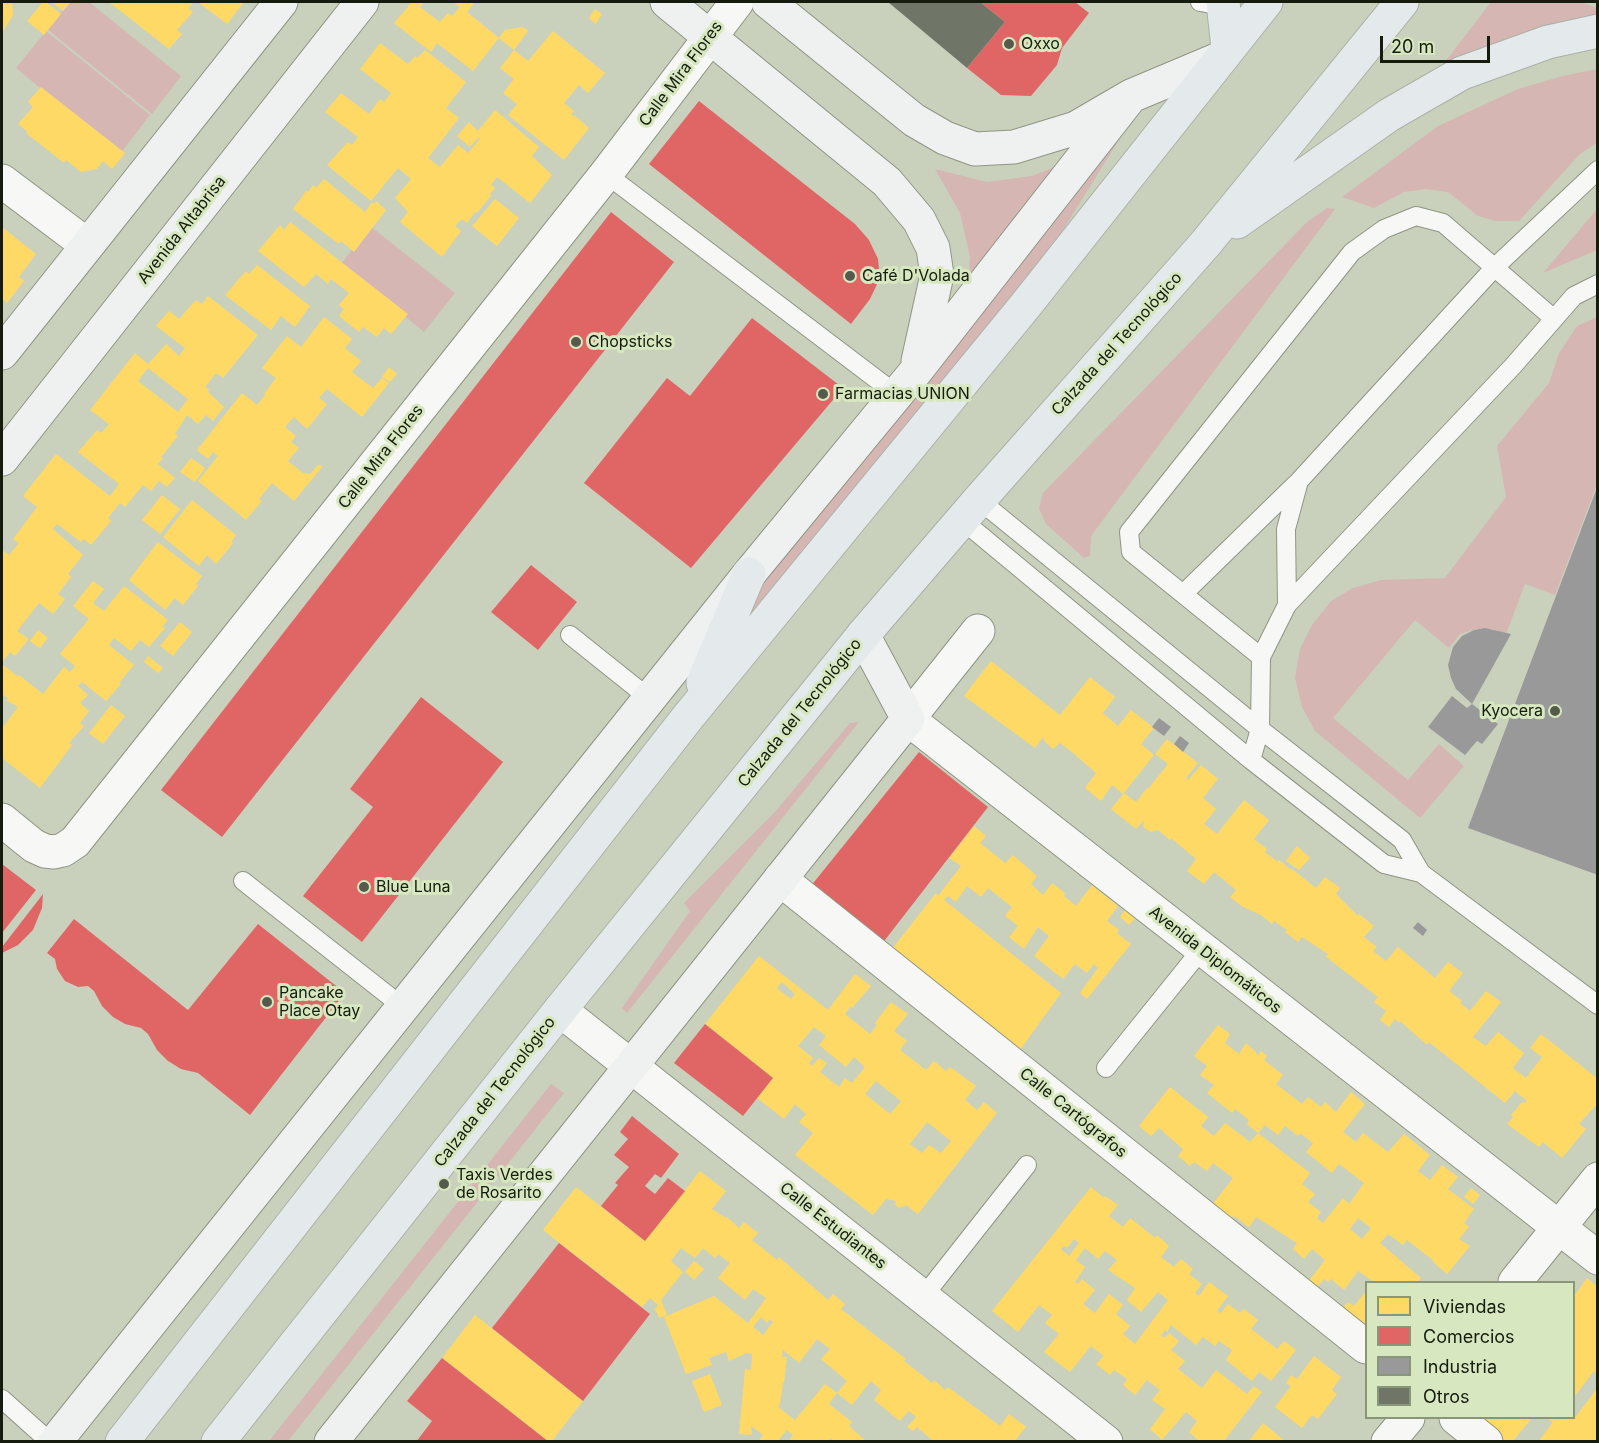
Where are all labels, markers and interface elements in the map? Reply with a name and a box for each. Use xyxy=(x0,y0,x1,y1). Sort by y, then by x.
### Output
street label: Calle Mira Flores xyxy=(635,18,727,130)
scale bar xyxy=(1383,24,1492,62)
place label: Oxxo xyxy=(1021,34,1060,54)
text: 20 m xyxy=(1391,36,1434,57)
marker: Oxxo xyxy=(1002,37,1016,51)
street label: Avenida Altabrisa xyxy=(134,172,230,288)
place label: Café D'Volada xyxy=(862,266,970,286)
marker: Café D'Volada xyxy=(843,269,857,283)
street label: Calzada del Tecnológico xyxy=(1048,269,1186,419)
place label: Chopsticks xyxy=(588,332,672,352)
marker: Chopsticks xyxy=(569,335,583,349)
place label: Farmacias UNION xyxy=(835,384,970,404)
marker: Farmacias UNION xyxy=(816,387,830,401)
street label: Calle Mira Flores xyxy=(334,401,428,513)
street label: Calzada del Tecnológico xyxy=(734,635,866,791)
place label: Kyocera xyxy=(1481,701,1543,721)
marker: Kyocera xyxy=(1548,704,1562,718)
place label: Blue Luna xyxy=(376,877,451,897)
marker: Blue Luna xyxy=(357,880,371,894)
street label: Avenida Diplomáticos xyxy=(1145,902,1285,1018)
place label: Pancake Place Otay xyxy=(279,983,360,1021)
marker: Pancake Place Otay xyxy=(260,995,274,1009)
street label: Calzada del Tecnológico xyxy=(430,1013,560,1171)
street label: Calle Cartógrafos xyxy=(1016,1064,1130,1162)
place label: Taxis Verdes de Rosarito xyxy=(456,1165,553,1203)
marker: Taxis Verdes de Rosarito xyxy=(437,1177,451,1191)
street label: Calle Estudiantes xyxy=(776,1178,890,1274)
legend xyxy=(1365,1281,1575,1419)
text: Viviendas xyxy=(1423,1296,1506,1317)
text: Comercios xyxy=(1423,1326,1515,1347)
text: Industria xyxy=(1423,1356,1497,1377)
text: Otros xyxy=(1423,1386,1469,1407)

